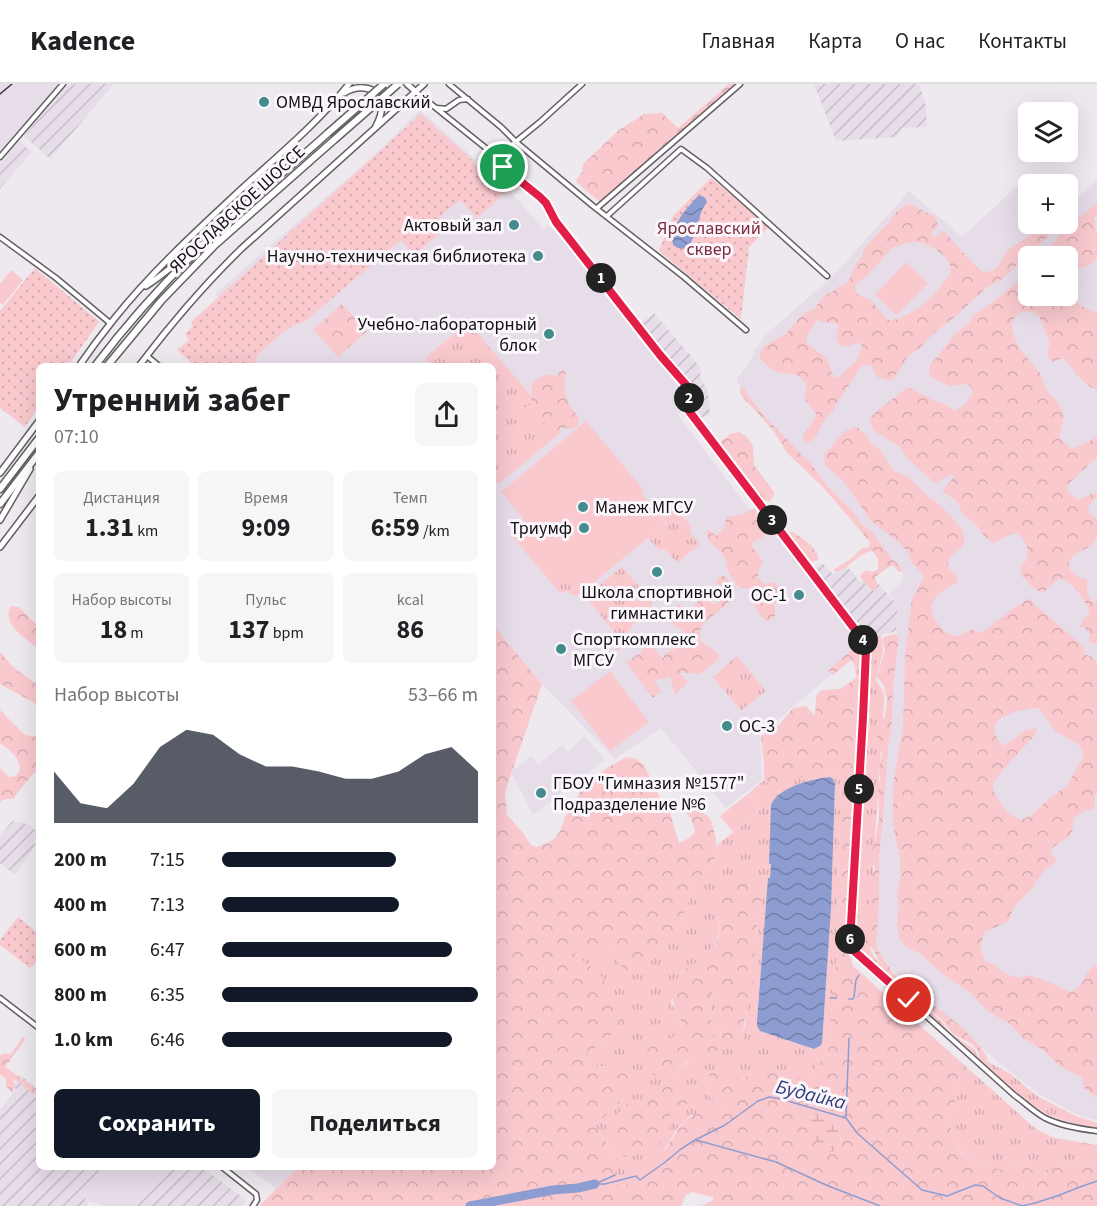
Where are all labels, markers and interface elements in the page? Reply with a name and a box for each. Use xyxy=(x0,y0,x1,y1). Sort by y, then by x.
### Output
text: Kadence xyxy=(30,21,135,61)
text: Главная xyxy=(702,26,775,56)
text: Карта xyxy=(808,26,862,56)
text: О нас xyxy=(895,26,945,56)
text: Контакты xyxy=(978,26,1067,56)
place label: ОМВД Ярославский xyxy=(276,90,431,115)
marker: ОМВД Ярославский xyxy=(257,95,271,109)
map controls xyxy=(1018,102,1078,306)
button: layers xyxy=(1018,102,1078,162)
street label: ЯРОСЛАВСКОЕ ШОССЕ xyxy=(164,140,311,279)
pin xyxy=(477,141,528,192)
icon: arrive xyxy=(486,150,519,183)
button: + xyxy=(1018,174,1078,234)
place label: Актовый зал xyxy=(404,213,502,238)
park label: Ярославский сквер xyxy=(657,216,761,262)
marker: Актовый зал xyxy=(507,218,521,232)
place label: Научно-техническая библиотека xyxy=(267,244,526,269)
button: − xyxy=(1018,246,1078,306)
marker: Научно-техническая библиотека xyxy=(531,249,545,263)
pin: 1 xyxy=(586,263,616,293)
text: 1 xyxy=(597,267,605,289)
place label: Учебно-лабораторный блок xyxy=(358,312,537,358)
marker: Учебно-лабораторный блок xyxy=(542,327,556,341)
text: Утренний забег xyxy=(54,377,290,424)
button: share xyxy=(415,383,478,446)
pin: 2 xyxy=(674,383,704,413)
text: 2 xyxy=(685,387,693,409)
text: 07:10 xyxy=(54,423,99,451)
text: Дистанция xyxy=(83,487,160,509)
text: Время xyxy=(244,487,288,509)
text: Темп xyxy=(393,487,428,509)
place label: Манеж МГСУ xyxy=(595,495,694,520)
marker: Манеж МГСУ xyxy=(576,500,590,514)
pin: 3 xyxy=(757,505,787,535)
text: 1.31 xyxy=(85,509,134,546)
text: 9:09 xyxy=(242,509,290,546)
text: 6:59 xyxy=(371,509,420,546)
text: 3 xyxy=(768,509,776,531)
place label: Триумф xyxy=(510,516,572,541)
text: km xyxy=(134,520,158,542)
text: /km xyxy=(420,520,450,542)
marker: Триумф xyxy=(577,521,591,535)
marker: Школа спортивной гимнастики xyxy=(650,565,664,579)
place label: Школа спортивной гимнастики xyxy=(581,580,733,626)
place label: ОС-1 xyxy=(751,583,787,608)
marker: ОС-1 xyxy=(792,588,806,602)
text: Набор высоты xyxy=(71,589,172,611)
text: Пульс xyxy=(245,589,287,611)
text: kcal xyxy=(397,589,424,611)
text: 18 xyxy=(100,611,127,648)
text: 137 xyxy=(228,611,269,648)
text: 86 xyxy=(397,611,424,648)
text: m xyxy=(127,622,144,644)
text: bpm xyxy=(269,622,304,644)
pin: 4 xyxy=(848,625,878,655)
place label: Спорткомплекс МГСУ xyxy=(573,627,696,673)
text: 4 xyxy=(859,629,867,651)
marker: Спорткомплекс МГСУ xyxy=(554,642,568,656)
text: Набор высоты xyxy=(54,681,179,709)
text: 53–66 m xyxy=(408,681,478,709)
place label: ОС-3 xyxy=(739,714,775,739)
marker: ОС-3 xyxy=(720,719,734,733)
place label: ГБОУ "Гимназия №1577" Подразделение №6 xyxy=(553,771,744,817)
pin: 5 xyxy=(844,774,874,804)
text: 5 xyxy=(855,778,863,800)
marker: ГБОУ "Гимназия №1577" Подразделение №6 xyxy=(534,786,548,800)
text: 200 m xyxy=(54,846,107,874)
text: 7:15 xyxy=(150,846,185,874)
text: 400 m xyxy=(54,891,107,919)
text: 7:13 xyxy=(150,891,185,919)
pin: 6 xyxy=(835,924,865,954)
text: 6 xyxy=(846,928,854,950)
text: 600 m xyxy=(54,936,107,964)
text: 6:47 xyxy=(150,936,185,964)
pin xyxy=(883,974,934,1025)
text: 800 m xyxy=(54,981,107,1009)
text: 6:35 xyxy=(150,981,185,1009)
icon: check xyxy=(892,983,925,1016)
text: 1.0 km xyxy=(54,1026,113,1054)
text: 6:46 xyxy=(150,1026,185,1054)
water label: Будайка xyxy=(773,1073,849,1117)
button: Сохранить xyxy=(54,1089,260,1158)
button: Поделиться xyxy=(272,1089,478,1158)

